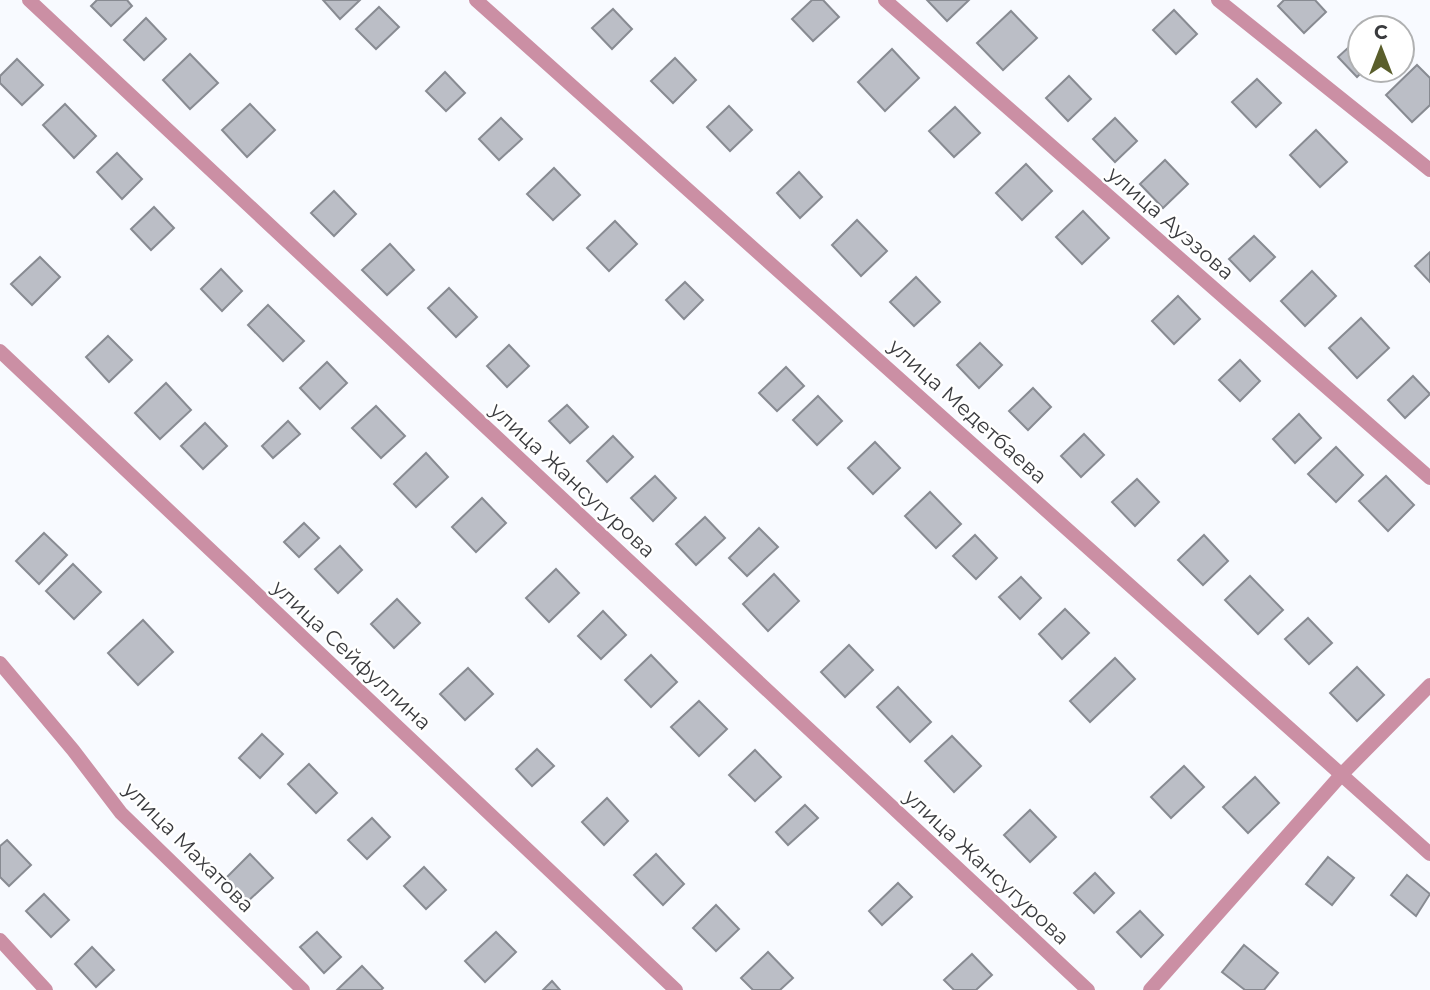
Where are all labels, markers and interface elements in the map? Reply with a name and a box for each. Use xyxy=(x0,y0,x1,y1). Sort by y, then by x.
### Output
north arrow xyxy=(1346,14,1416,84)
text: С xyxy=(1374,21,1388,44)
street label: улица Ауэзова xyxy=(1102,161,1239,285)
street label: улица Медетбаева xyxy=(883,333,1052,489)
street label: улица Жансугурова xyxy=(485,396,661,563)
street label: улица Сейфуллина xyxy=(267,574,437,735)
street label: улица Махатова xyxy=(118,776,260,918)
street label: улица Жансугурова xyxy=(899,783,1075,950)

